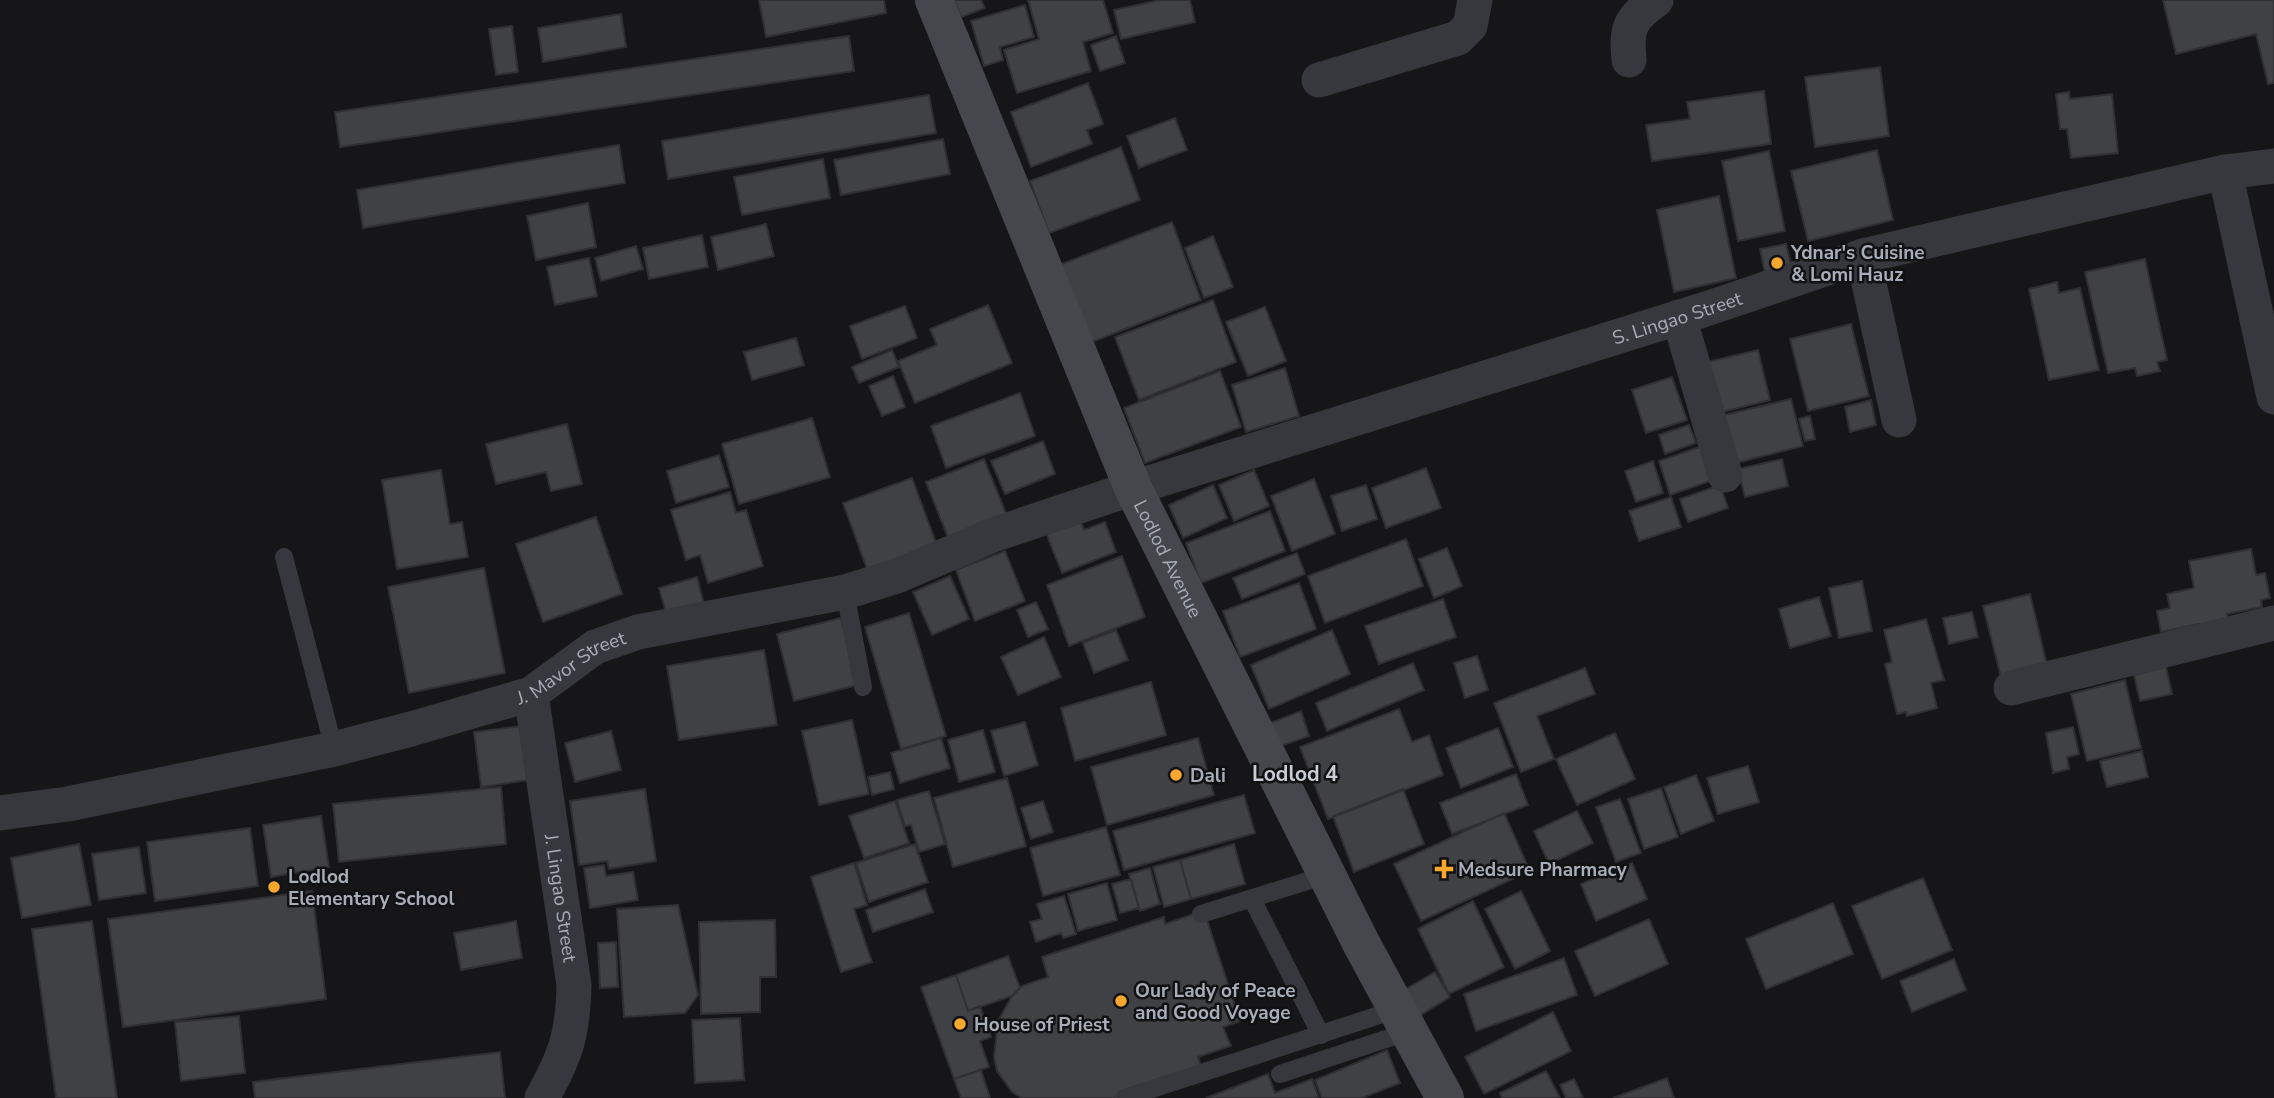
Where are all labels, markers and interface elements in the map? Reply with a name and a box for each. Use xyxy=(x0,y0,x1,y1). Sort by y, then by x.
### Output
place label: Ydnar's Cuisine & Lomi Hauz xyxy=(1790,240,1925,288)
marker: Ydnar's Cuisine & Lomi Hauz xyxy=(1769,255,1785,271)
street label: S. Lingao Street xyxy=(1609,286,1746,352)
street label: Lodlod Avenue xyxy=(1127,496,1208,622)
street label: J. Mavor Street xyxy=(513,625,630,712)
district label: Lodlod 4 xyxy=(1252,760,1338,788)
place label: Dali xyxy=(1190,763,1226,789)
marker: Dali xyxy=(1168,767,1184,783)
street label: J. Lingao Street xyxy=(538,831,582,964)
place label: Medsure Pharmacy xyxy=(1458,857,1628,883)
marker: Medsure Pharmacy xyxy=(1436,861,1452,877)
place label: Lodlod Elementary School xyxy=(288,864,455,912)
marker: Lodlod Elementary School xyxy=(266,879,282,895)
place label: Our Lady of Peace and Good Voyage xyxy=(1135,978,1296,1026)
marker: Our Lady of Peace and Good Voyage xyxy=(1113,993,1129,1009)
place label: House of Priest xyxy=(974,1012,1110,1038)
marker: House of Priest xyxy=(952,1016,968,1032)

